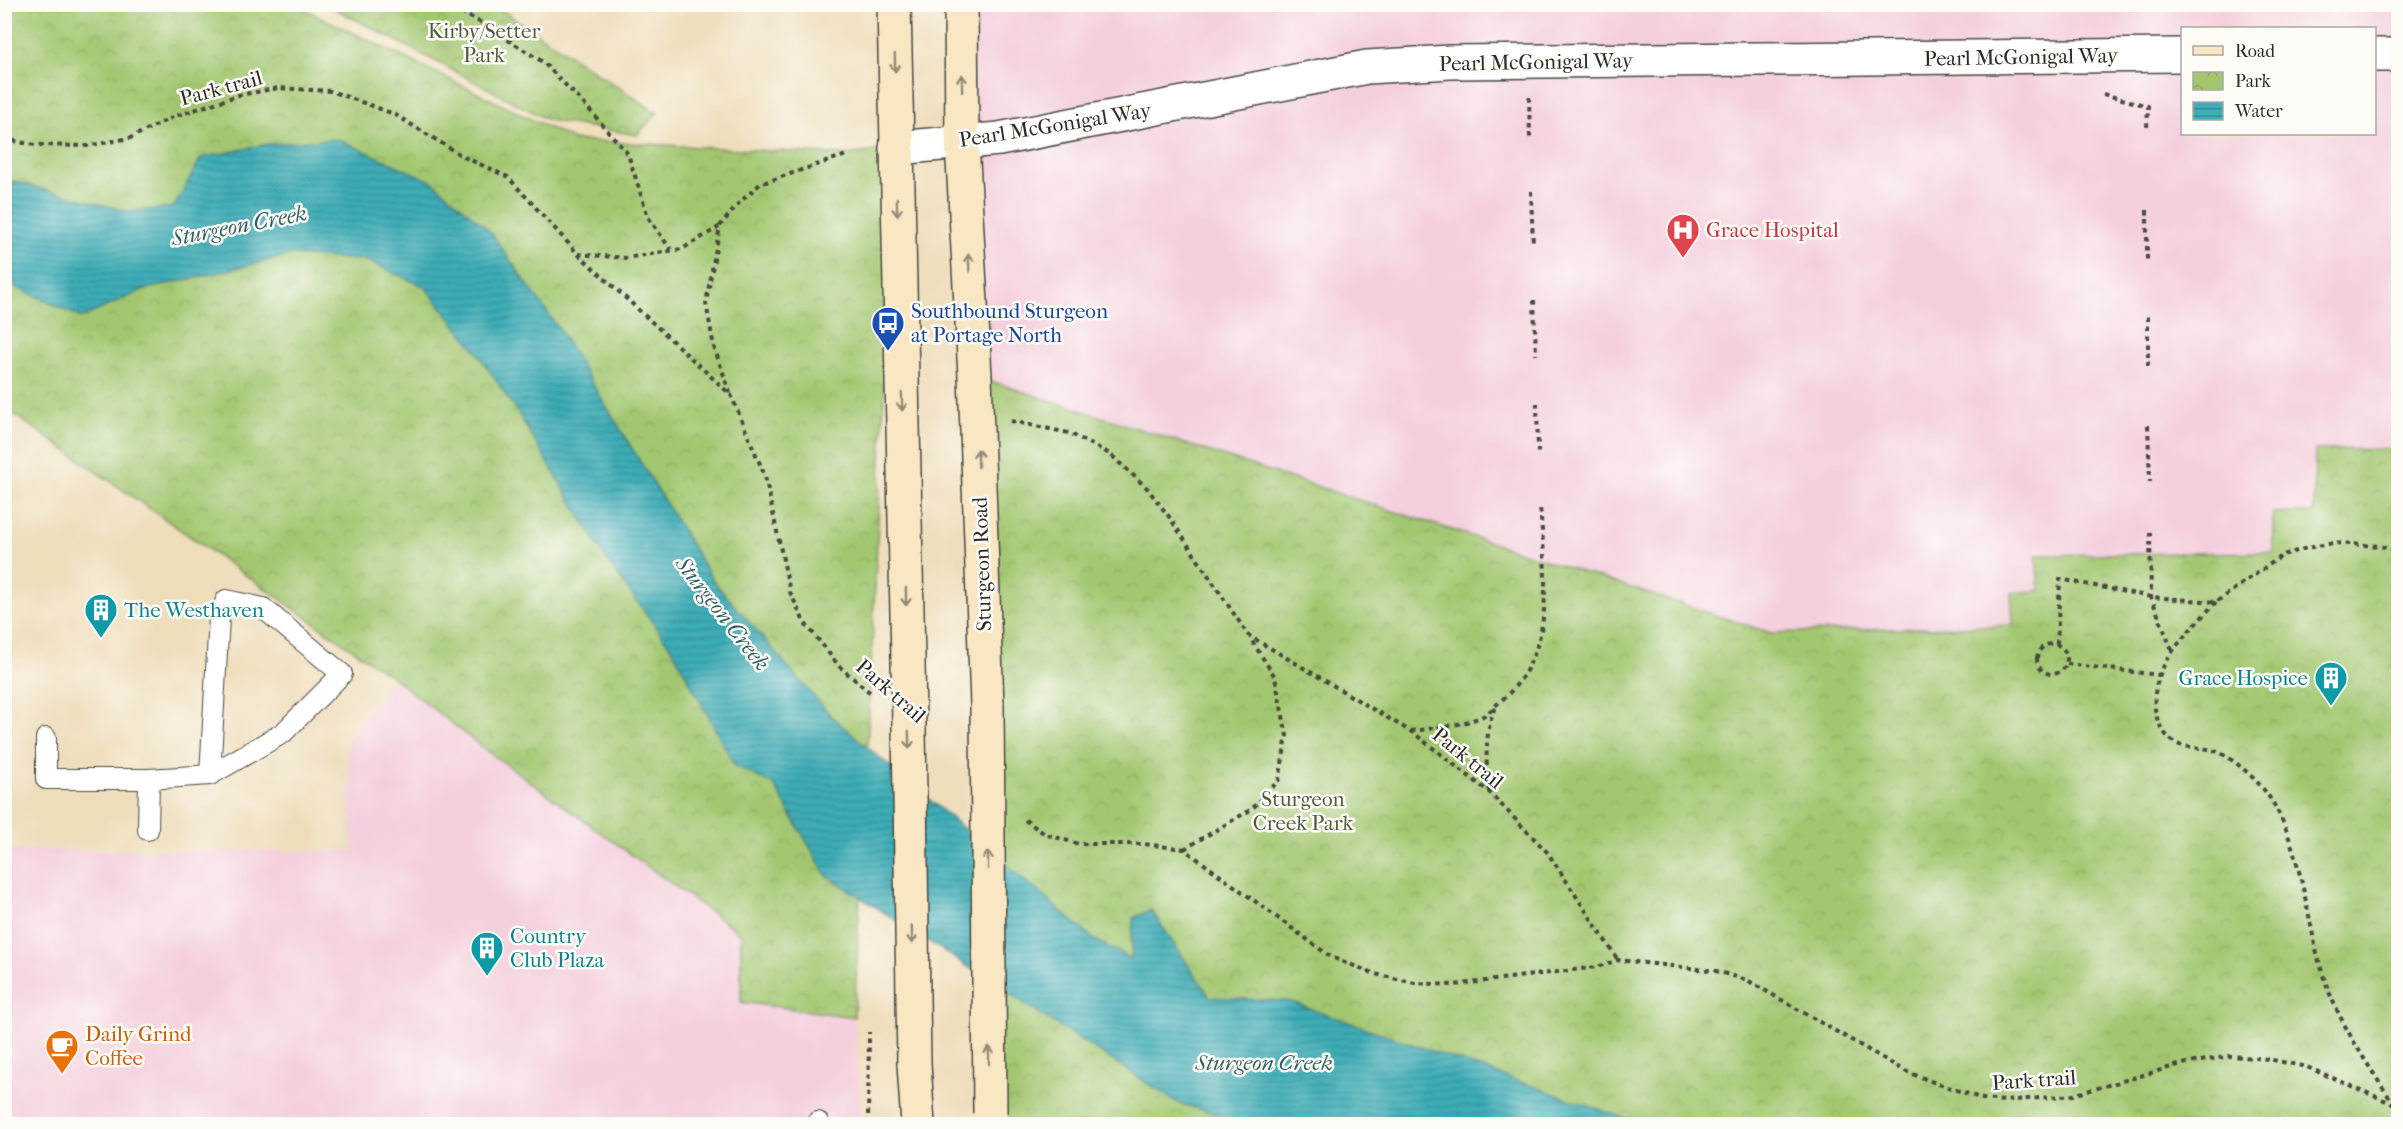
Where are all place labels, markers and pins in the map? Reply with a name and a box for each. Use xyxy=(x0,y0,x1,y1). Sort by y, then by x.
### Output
hospital icon: Grace Hospital xyxy=(1665,212,1701,259)
place label: Grace Hospital xyxy=(1706,218,1839,242)
place label: Southbound Sturgeon at Portage North xyxy=(911,299,1108,347)
bus stop icon: Southbound Sturgeon at Portage North xyxy=(870,305,906,352)
building icon: The Westhaven xyxy=(83,592,119,639)
place label: The Westhaven xyxy=(124,598,264,622)
building icon: Grace Hospice xyxy=(2313,660,2349,707)
place label: Grace Hospice xyxy=(2179,666,2308,690)
place label: Country Club Plaza xyxy=(510,924,605,972)
building icon: Country Club Plaza xyxy=(469,930,505,977)
place label: Daily Grind Coffee xyxy=(85,1022,192,1070)
cafe icon: Daily Grind Coffee xyxy=(44,1028,80,1075)

